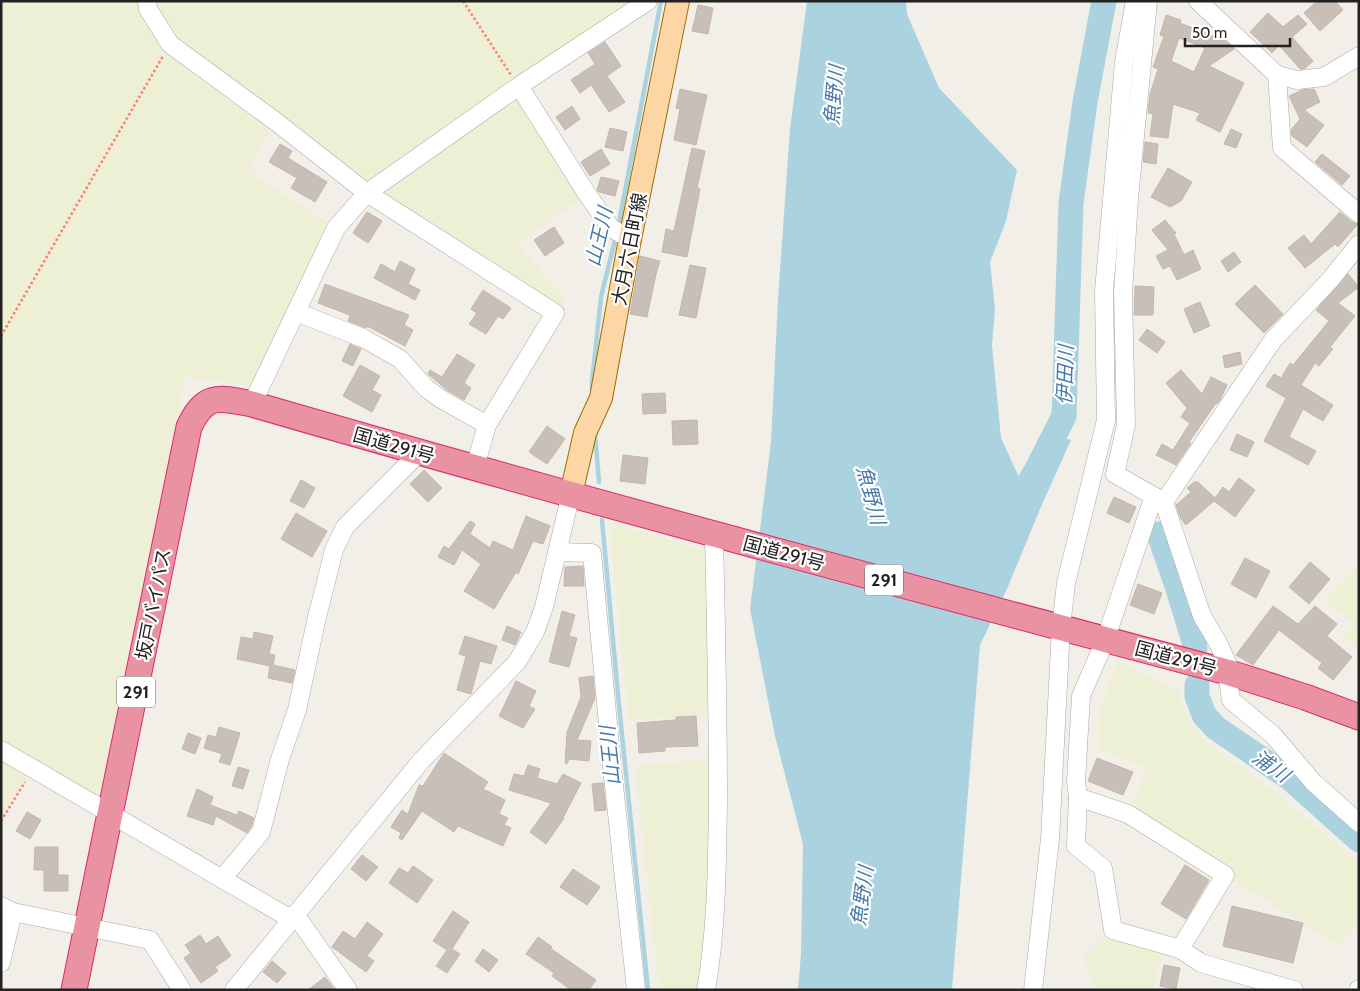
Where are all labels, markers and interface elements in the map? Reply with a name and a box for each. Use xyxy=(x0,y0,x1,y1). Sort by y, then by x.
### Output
scale bar xyxy=(1185,15,1290,47)
text: 50 m xyxy=(1192,24,1227,42)
water label: 魚野川 xyxy=(819,62,849,126)
street label: 大月六日町線 xyxy=(607,191,652,307)
water label: 山王川 xyxy=(581,203,618,269)
water label: 伊田川 xyxy=(1052,343,1078,405)
street label: 国道291号 xyxy=(350,423,437,468)
water label: 魚野川 xyxy=(852,463,891,529)
street label: 国道291号 xyxy=(740,532,827,575)
street label: 坂戸バイパス xyxy=(131,546,176,662)
road number: 291 xyxy=(865,564,903,596)
street label: 国道291号 xyxy=(1132,637,1219,680)
road number: 291 xyxy=(117,676,155,708)
water label: 山王川 xyxy=(595,723,625,787)
water label: 浦川 xyxy=(1248,745,1296,788)
water label: 魚野川 xyxy=(846,863,878,927)

